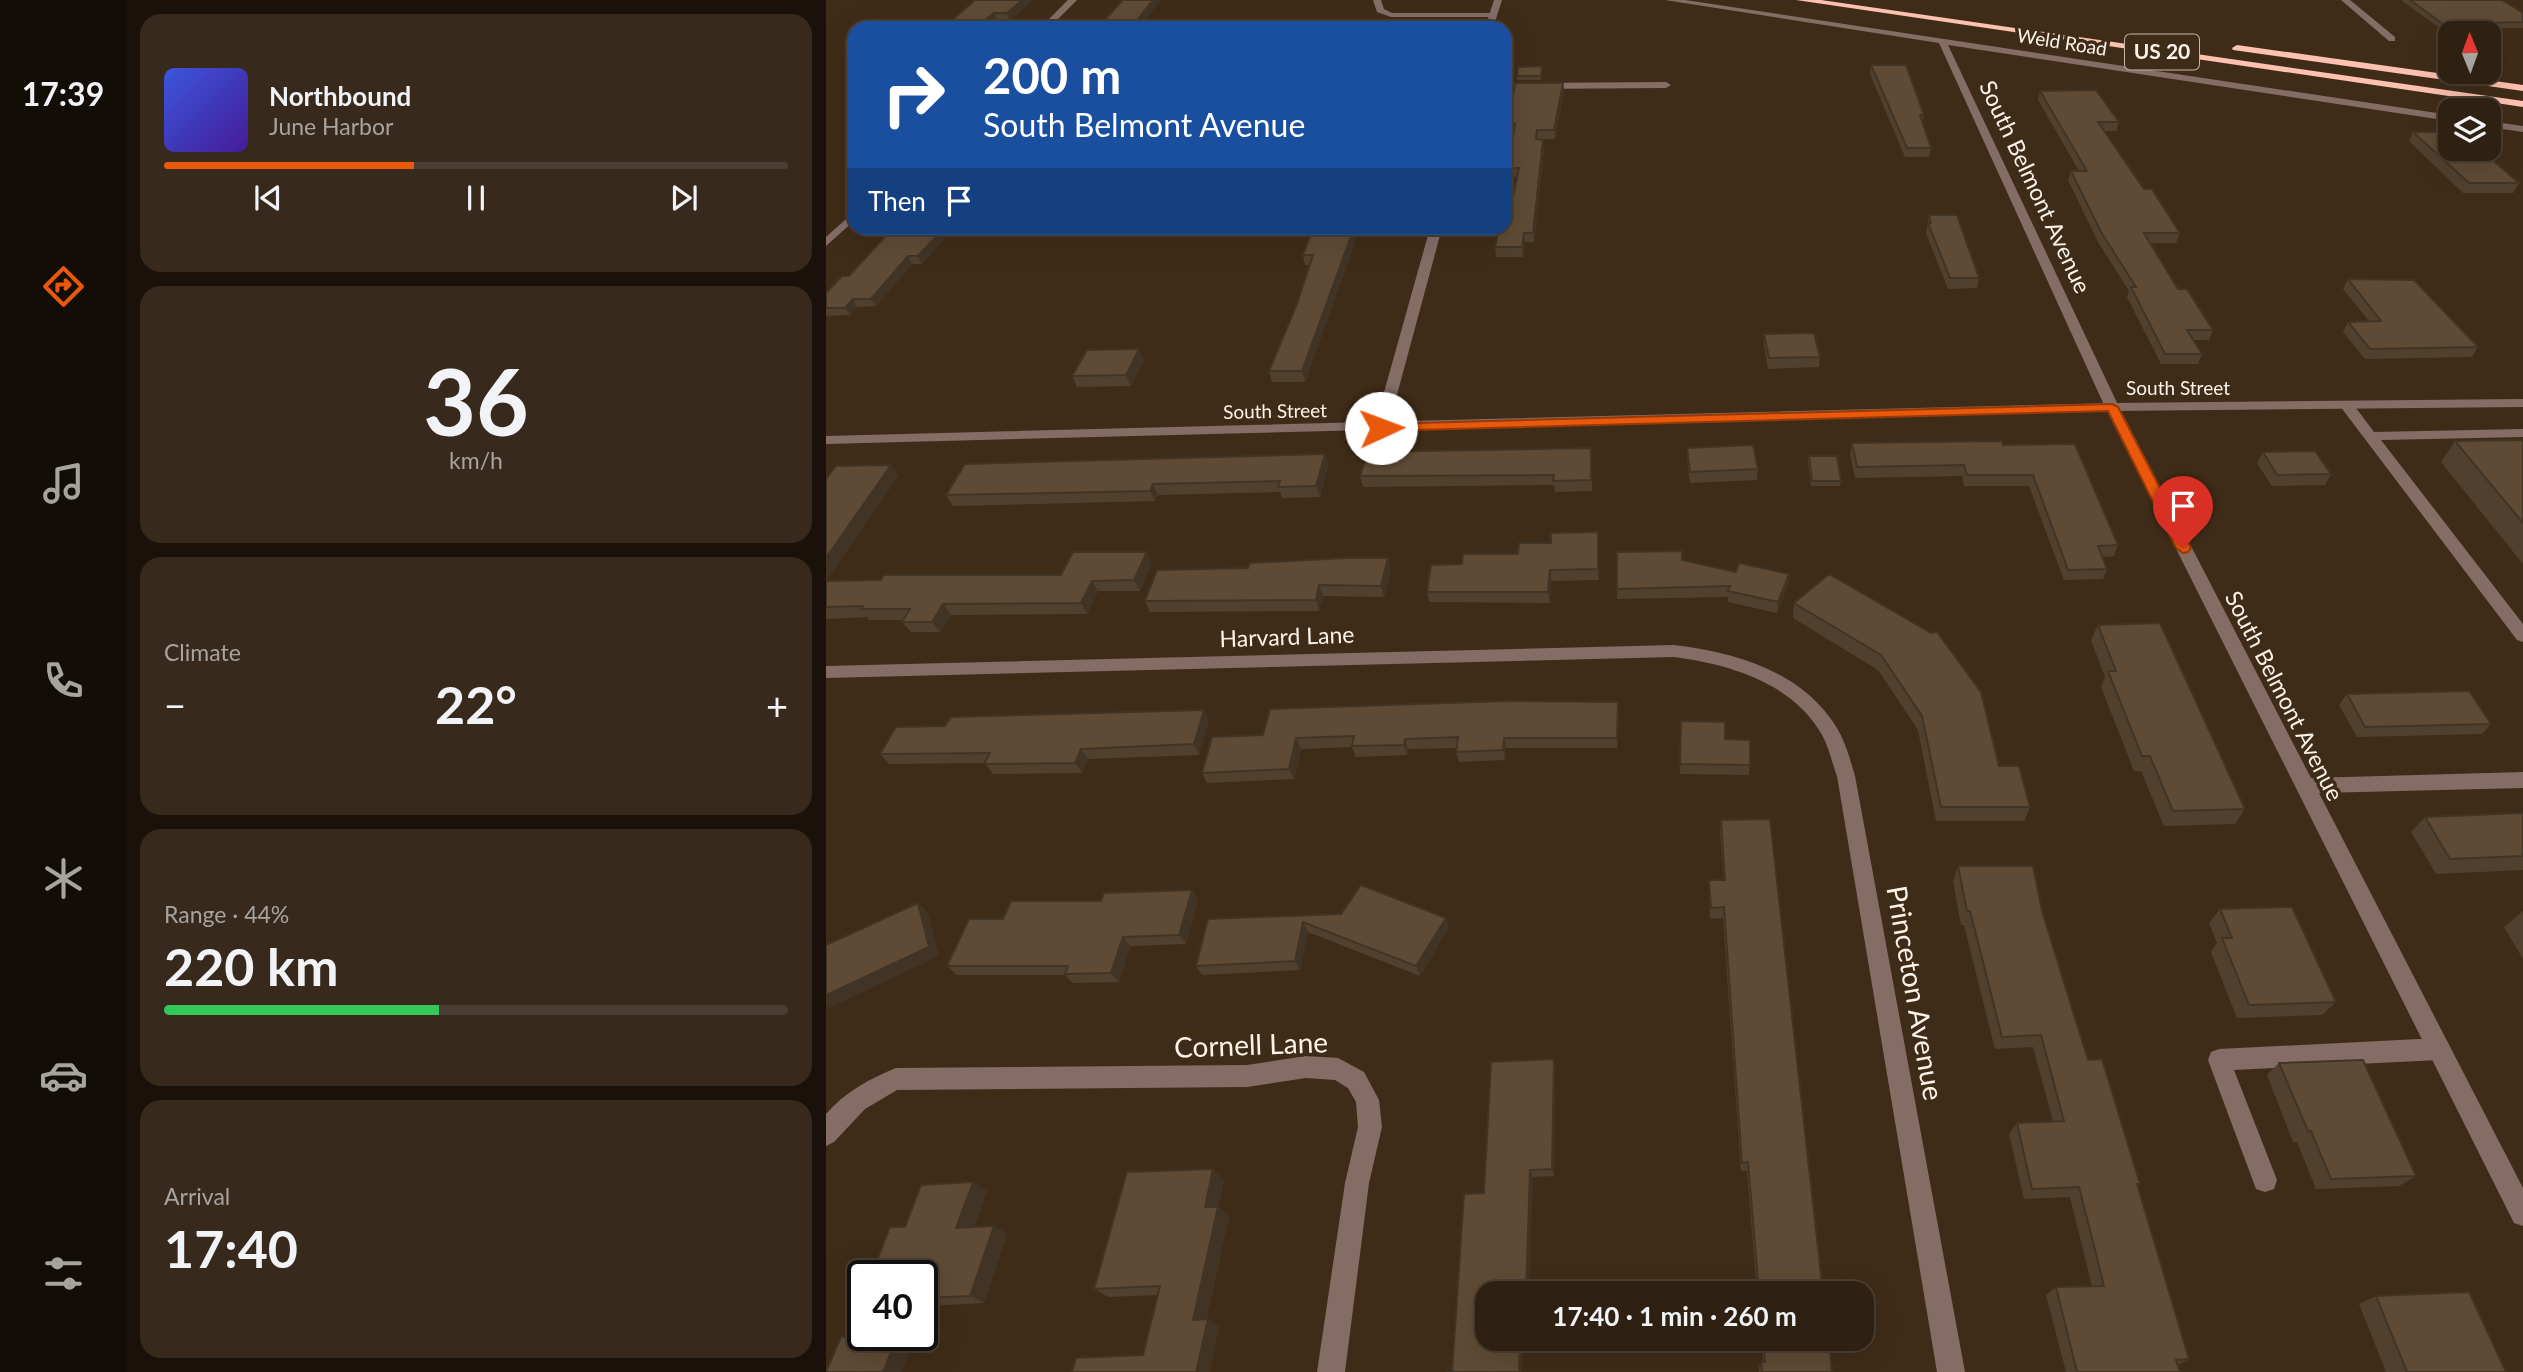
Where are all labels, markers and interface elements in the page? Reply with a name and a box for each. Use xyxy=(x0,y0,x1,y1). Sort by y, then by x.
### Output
north arrow xyxy=(2438,21,2501,84)
map controls xyxy=(2438,21,2501,161)
street label: Weld Road xyxy=(2015,23,2109,60)
road number: US 20 xyxy=(2125,34,2199,70)
text: 200 m xyxy=(983,46,1121,104)
icon: right xyxy=(868,49,959,140)
text: 17:39 xyxy=(22,74,104,113)
street label: South Belmont Avenue xyxy=(1974,76,2098,297)
text: Northbound xyxy=(269,80,411,112)
button: layers xyxy=(2438,98,2501,161)
text: South Belmont Avenue xyxy=(983,105,1305,144)
text: June Harbor xyxy=(269,112,393,140)
icon: previous xyxy=(249,179,287,217)
icon: pause xyxy=(457,179,495,217)
icon: next xyxy=(665,179,703,217)
icon: arrive xyxy=(940,182,978,220)
text: Then xyxy=(868,185,926,217)
icon: directions xyxy=(39,262,88,311)
text: 36 xyxy=(423,346,529,455)
street label: South Street xyxy=(2126,376,2230,399)
position arrow xyxy=(1344,391,1418,465)
street label: South Street xyxy=(1223,398,1327,423)
text: km/h xyxy=(449,446,503,474)
icon: music xyxy=(39,459,88,508)
pin xyxy=(2153,476,2213,548)
icon: arrive xyxy=(2164,487,2202,525)
street label: South Belmont Avenue xyxy=(2220,586,2350,805)
street label: Harvard Lane xyxy=(1219,620,1355,652)
text: Climate xyxy=(164,638,241,666)
icon: phone xyxy=(39,656,88,705)
text: 22° xyxy=(435,673,517,735)
text: − xyxy=(164,682,186,728)
text: + xyxy=(766,682,788,728)
icon: climate xyxy=(39,854,88,903)
street label: Princeton Avenue xyxy=(1880,883,1952,1103)
text: Range · 44% xyxy=(164,900,289,928)
text: 220 km xyxy=(164,935,338,997)
street label: Cornell Lane xyxy=(1173,1024,1329,1064)
icon: car xyxy=(39,1051,88,1100)
text: Arrival xyxy=(164,1182,230,1210)
text: 17:40 xyxy=(164,1217,298,1279)
icon: filters xyxy=(39,1249,88,1298)
speed limit sign: 40 xyxy=(847,1260,938,1351)
text: 17:40 · 1 min · 260 m xyxy=(1552,1300,1797,1332)

